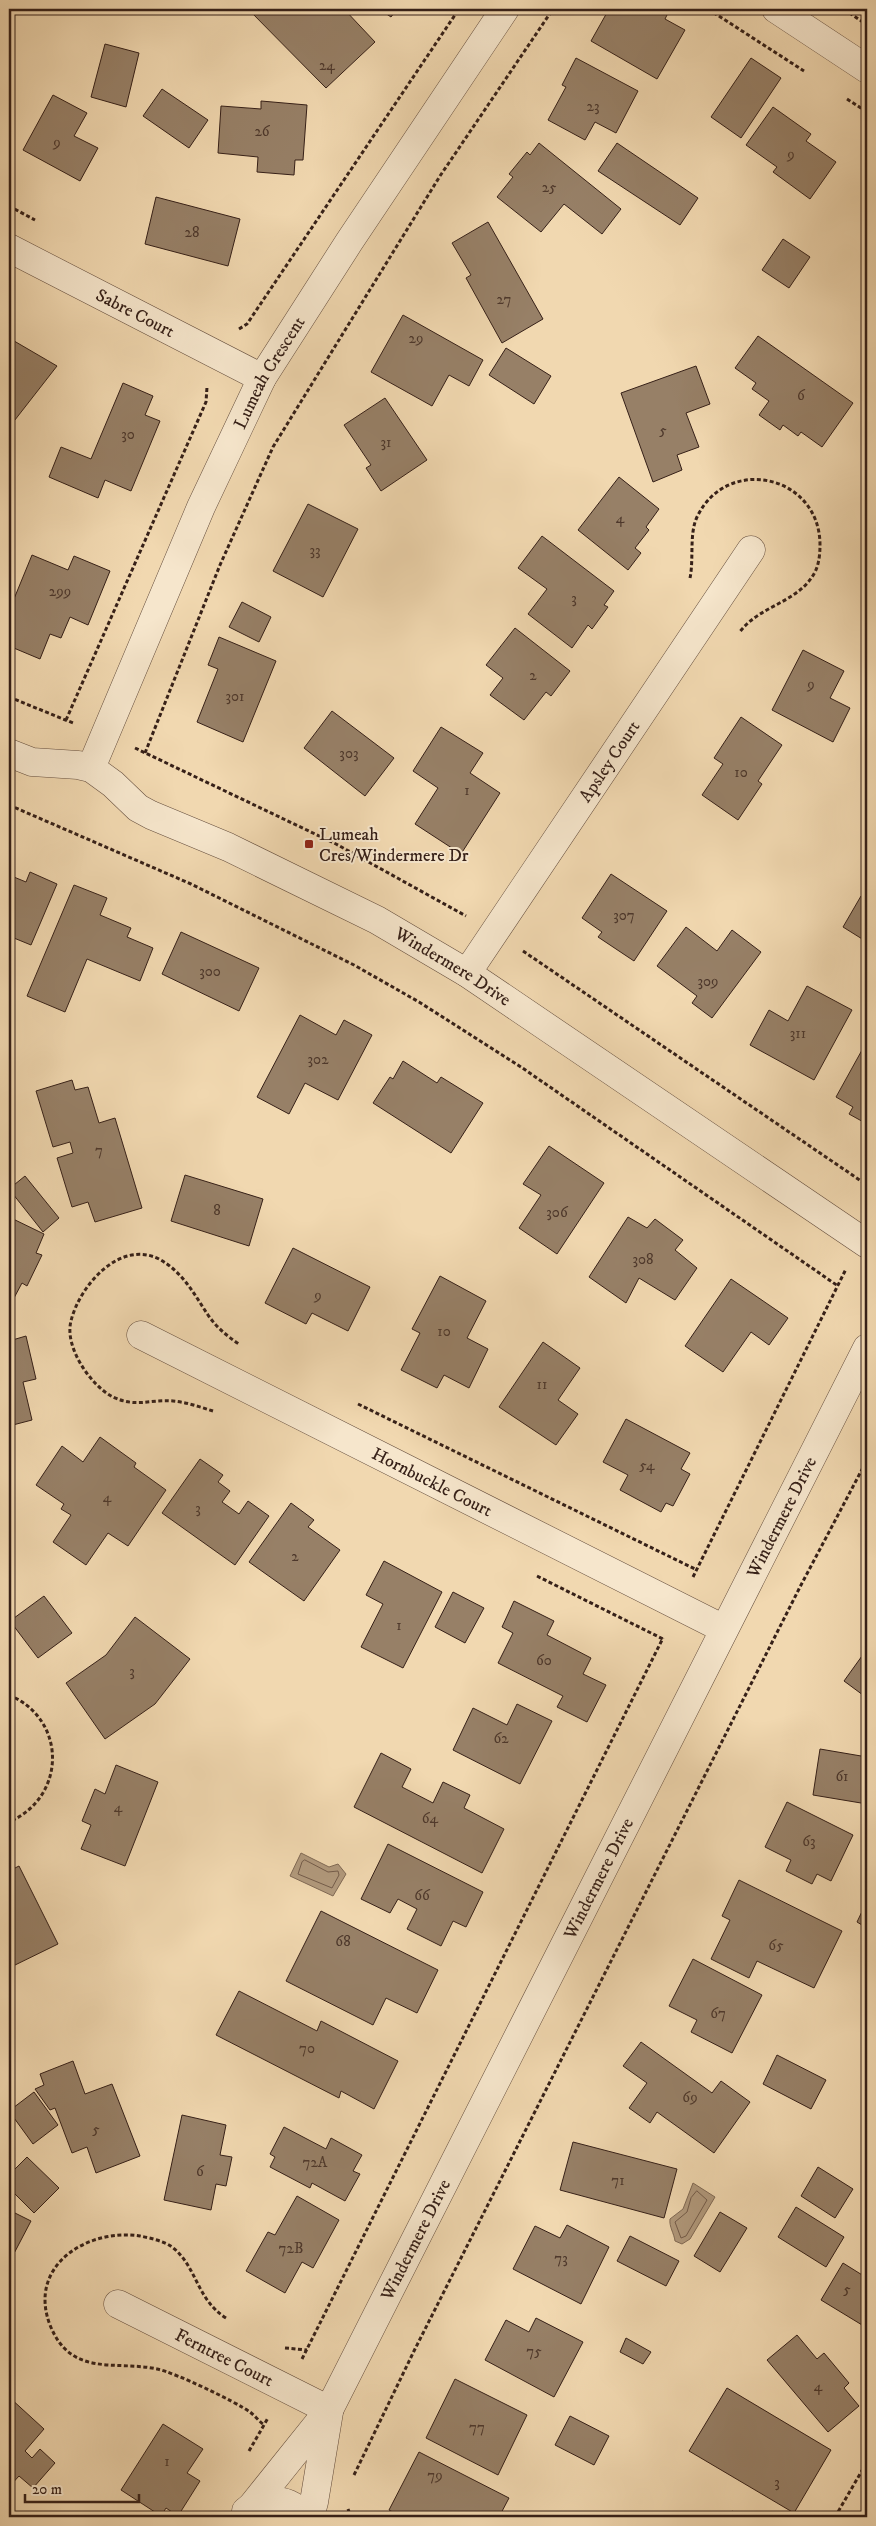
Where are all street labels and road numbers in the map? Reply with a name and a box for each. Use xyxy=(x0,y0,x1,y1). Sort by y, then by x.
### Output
street label: Sabre Court xyxy=(92,284,178,343)
street label: Lumeah Crescent xyxy=(229,313,311,433)
street label: Apsley Court xyxy=(575,717,645,807)
street label: Windermere Drive xyxy=(390,922,515,1011)
street label: Hornbuckle Court xyxy=(368,1443,496,1522)
street label: Windermere Drive xyxy=(742,1453,822,1583)
street label: Windermere Drive xyxy=(559,1815,639,1944)
street label: Windermere Drive xyxy=(376,2176,456,2305)
street label: Ferntree Court xyxy=(171,2324,277,2392)

